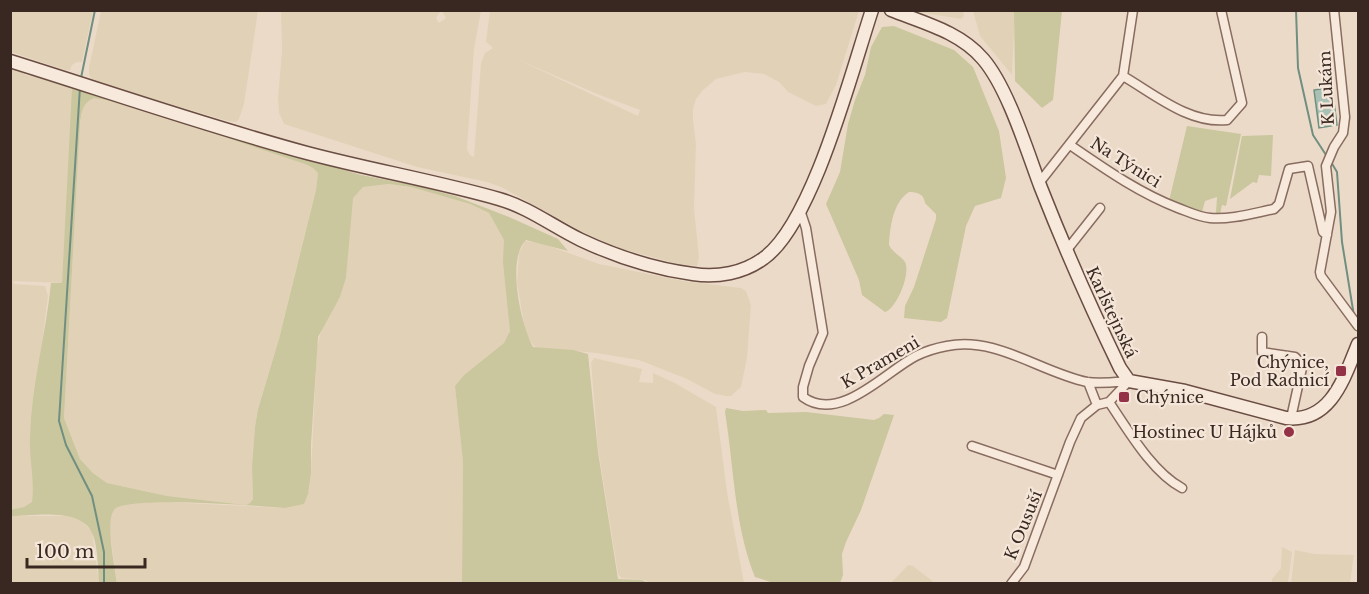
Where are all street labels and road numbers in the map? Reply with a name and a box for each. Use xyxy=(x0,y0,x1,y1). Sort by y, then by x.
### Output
street label: K Lukám xyxy=(1314,50,1338,126)
street label: Na Týnici xyxy=(1087,133,1165,192)
street label: Karlštejnská xyxy=(1082,263,1142,361)
street label: K Prameni xyxy=(837,331,923,392)
street label: K Ousuší xyxy=(1000,487,1046,563)

